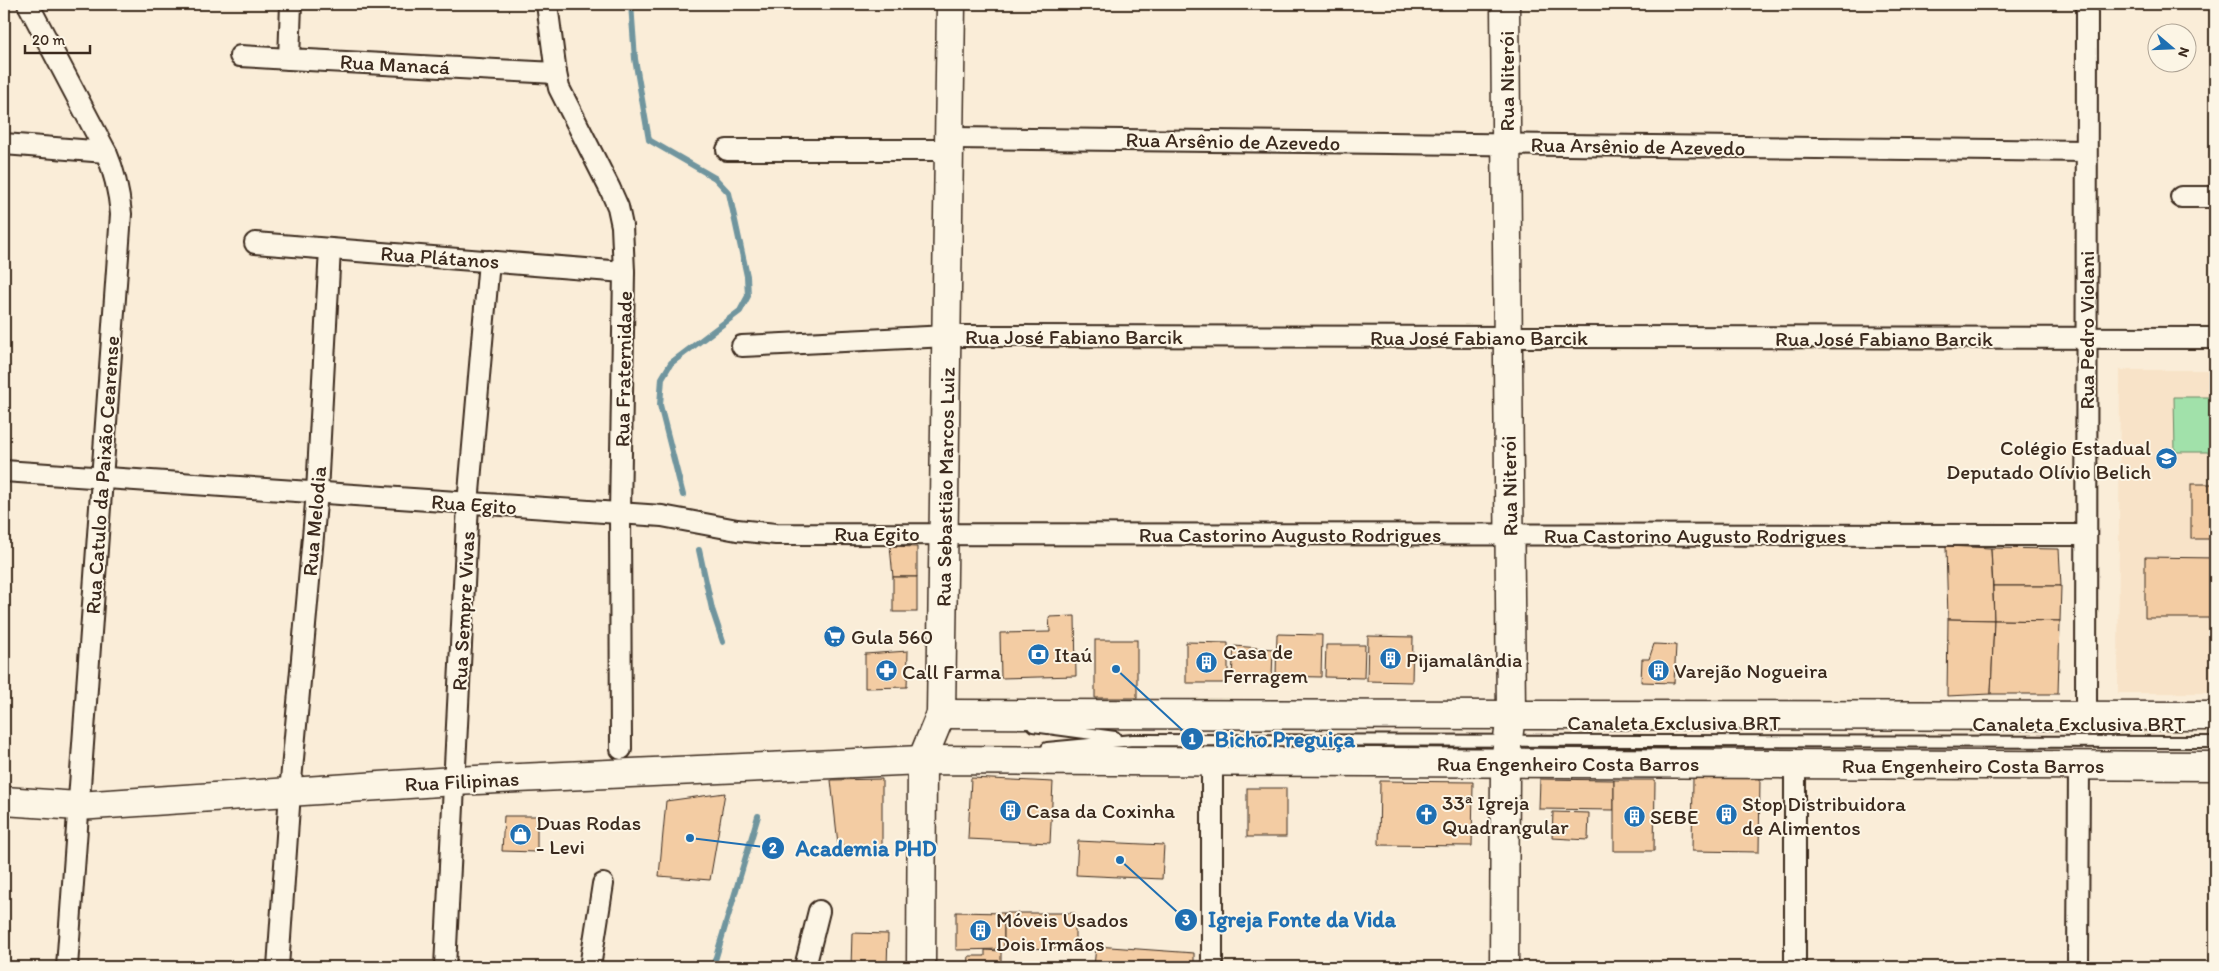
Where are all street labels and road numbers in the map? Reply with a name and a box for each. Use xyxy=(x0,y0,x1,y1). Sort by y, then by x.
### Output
street label: Rua Niterói xyxy=(1494,31,1519,131)
street label: Rua Manacá xyxy=(339,49,451,79)
street label: Rua Arsênio de Azevedo xyxy=(1126,127,1340,155)
street label: Rua Arsênio de Azevedo xyxy=(1531,132,1745,160)
street label: Rua Plátanos xyxy=(380,240,500,274)
street label: Rua Pedro Violani xyxy=(2074,251,2099,410)
street label: Rua Fraternidade xyxy=(609,291,637,447)
street label: Rua José Fabiano Barcik xyxy=(965,324,1183,349)
street label: Rua José Fabiano Barcik xyxy=(1370,325,1588,350)
street label: Rua José Fabiano Barcik xyxy=(1775,326,1993,351)
street label: Rua Catulo da Paixão Cearense xyxy=(80,335,124,615)
street label: Rua Sebastião Marcos Luiz xyxy=(930,367,960,607)
street label: Rua Niterói xyxy=(1496,435,1522,537)
street label: Rua Melodia xyxy=(297,465,331,577)
street label: Rua Egito xyxy=(430,489,518,519)
street label: Rua Egito xyxy=(834,521,920,546)
street label: Rua Castorino Augusto Rodrigues xyxy=(1139,522,1441,547)
street label: Rua Castorino Augusto Rodrigues xyxy=(1544,523,1846,548)
street label: Rua Sempre Vivas xyxy=(446,530,480,692)
street label: Canaleta Exclusiva BRT xyxy=(1567,710,1781,735)
street label: Canaleta Exclusiva BRT xyxy=(1972,711,2186,736)
street label: Rua Engenheiro Costa Barros xyxy=(1437,751,1699,776)
street label: Rua Engenheiro Costa Barros xyxy=(1842,753,2104,778)
street label: Rua Filipinas xyxy=(404,766,520,796)

